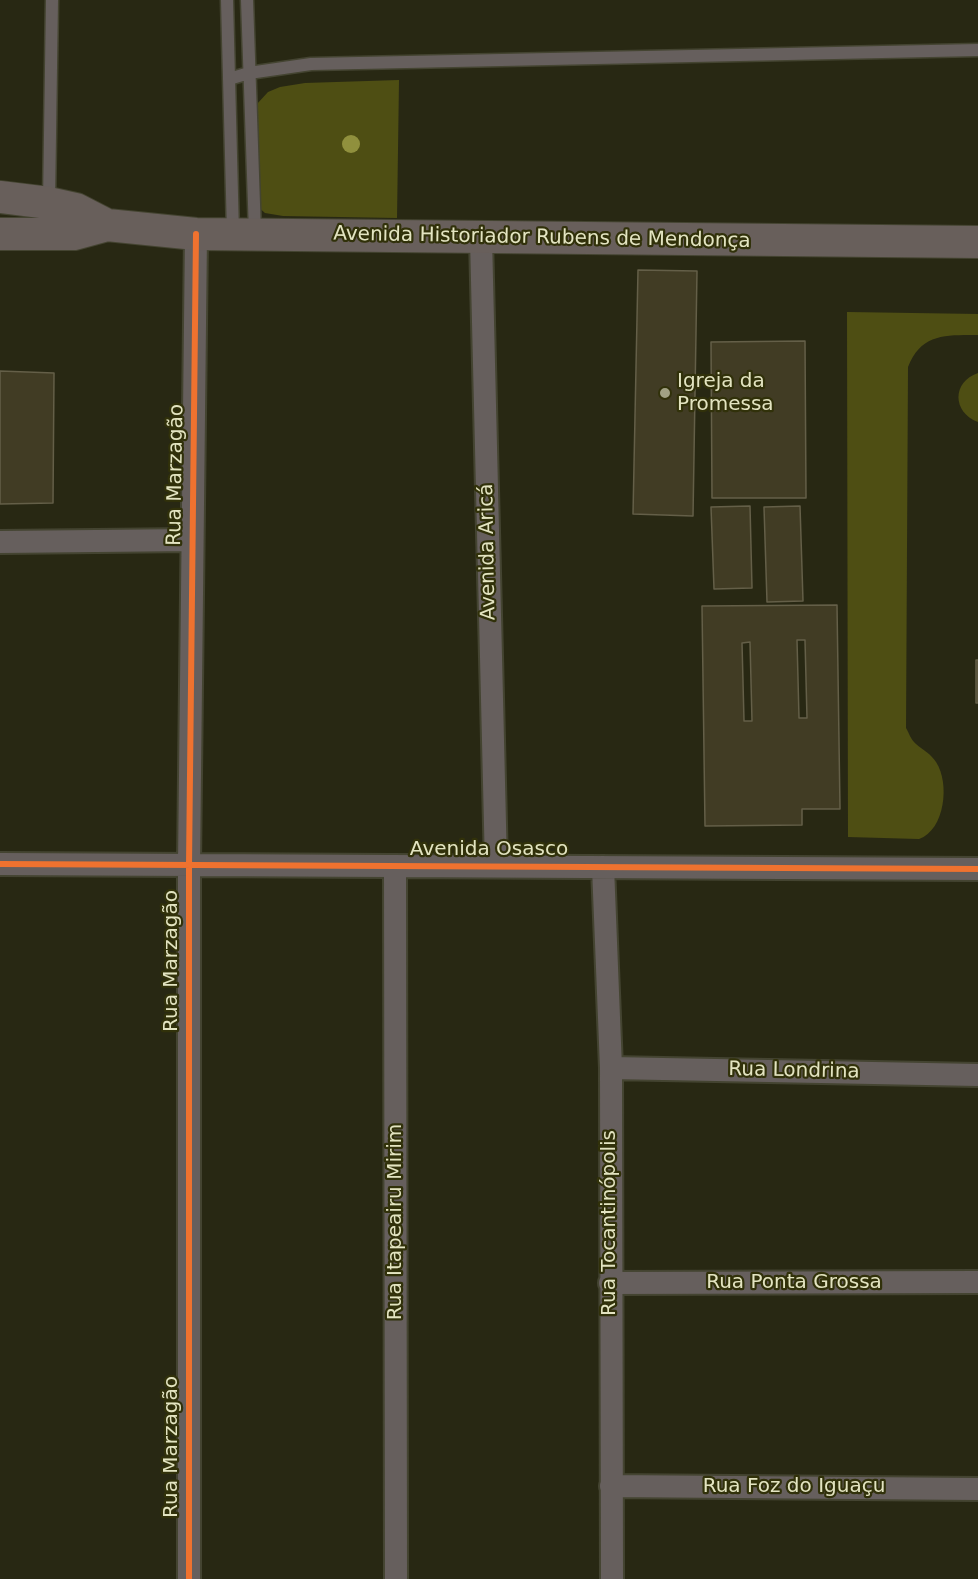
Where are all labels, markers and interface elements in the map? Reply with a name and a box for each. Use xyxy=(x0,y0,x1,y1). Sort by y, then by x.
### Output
street label: Avenida Historiador Rubens de Mendonça xyxy=(333,222,751,254)
place label: Igreja da Promessa xyxy=(677,370,774,417)
marker: Igreja da Promessa xyxy=(658,386,672,400)
street label: Rua Marzagão xyxy=(163,404,189,546)
street label: Avenida Aricá xyxy=(475,483,501,621)
street label: Avenida Osasco xyxy=(410,838,568,862)
street label: Rua Marzagão xyxy=(160,890,184,1032)
street label: Rua Londrina xyxy=(728,1058,860,1084)
street label: Rua Itapeairu Mirim xyxy=(384,1124,408,1320)
street label: Rua Tocantinópolis xyxy=(598,1130,622,1316)
street label: Rua Ponta Grossa xyxy=(706,1271,882,1295)
street label: Rua Marzagão xyxy=(160,1376,184,1518)
street label: Rua Foz do Iguaçu xyxy=(703,1475,885,1499)

